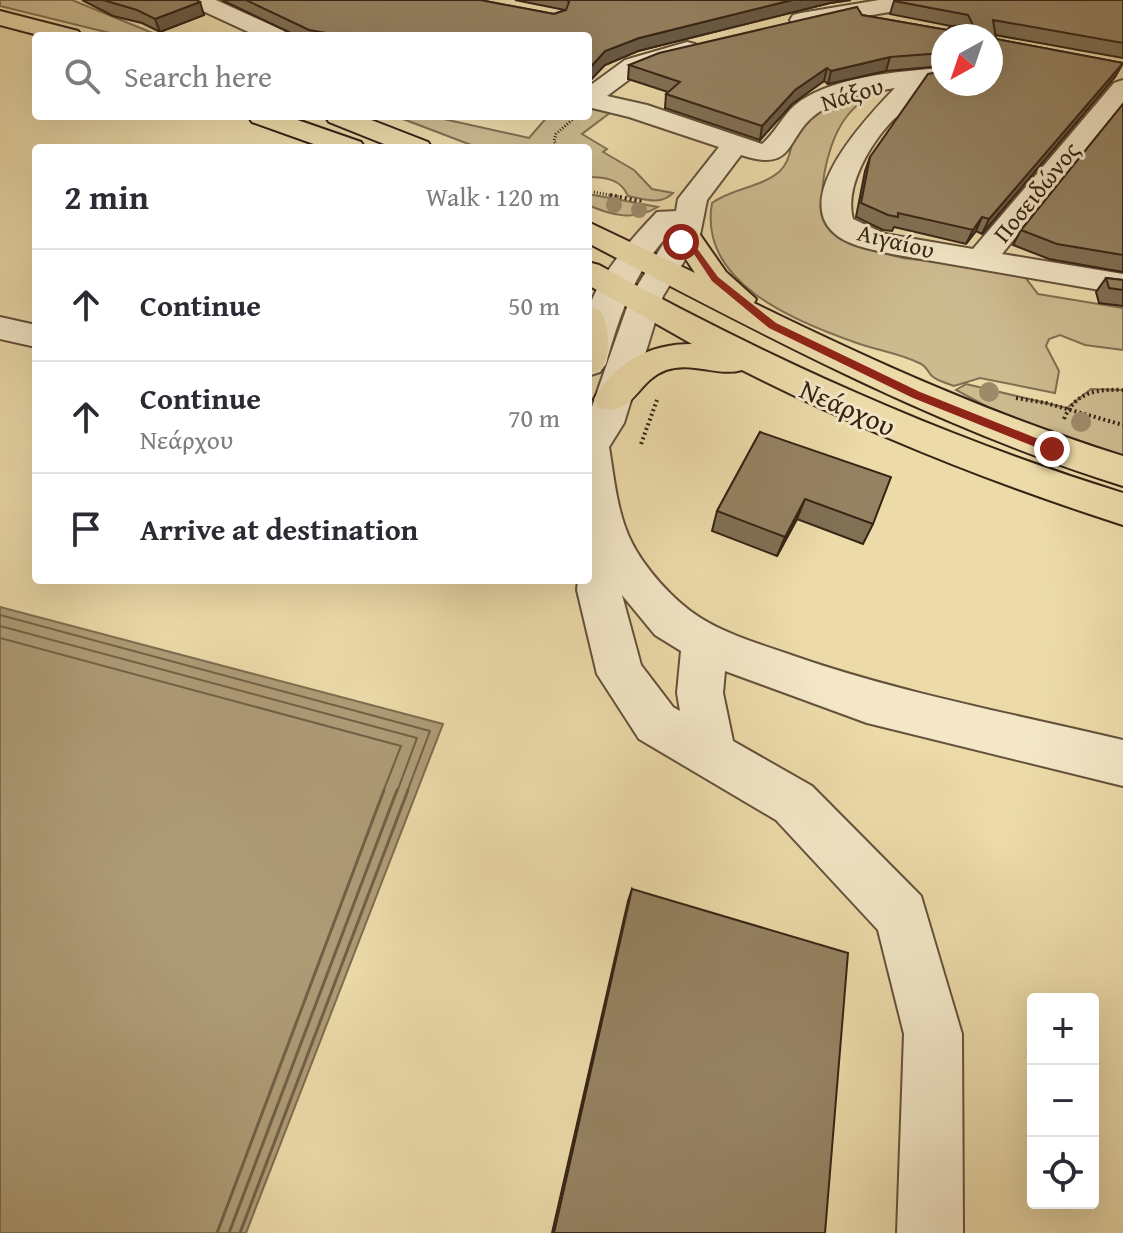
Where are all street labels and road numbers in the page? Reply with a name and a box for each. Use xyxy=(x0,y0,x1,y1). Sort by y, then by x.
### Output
street label: Νάξου xyxy=(816,68,888,120)
street label: Ποσειδώνος xyxy=(984,134,1088,250)
street label: Αιγαίου xyxy=(854,215,938,267)
street label: Νεάρχου xyxy=(794,368,902,446)

